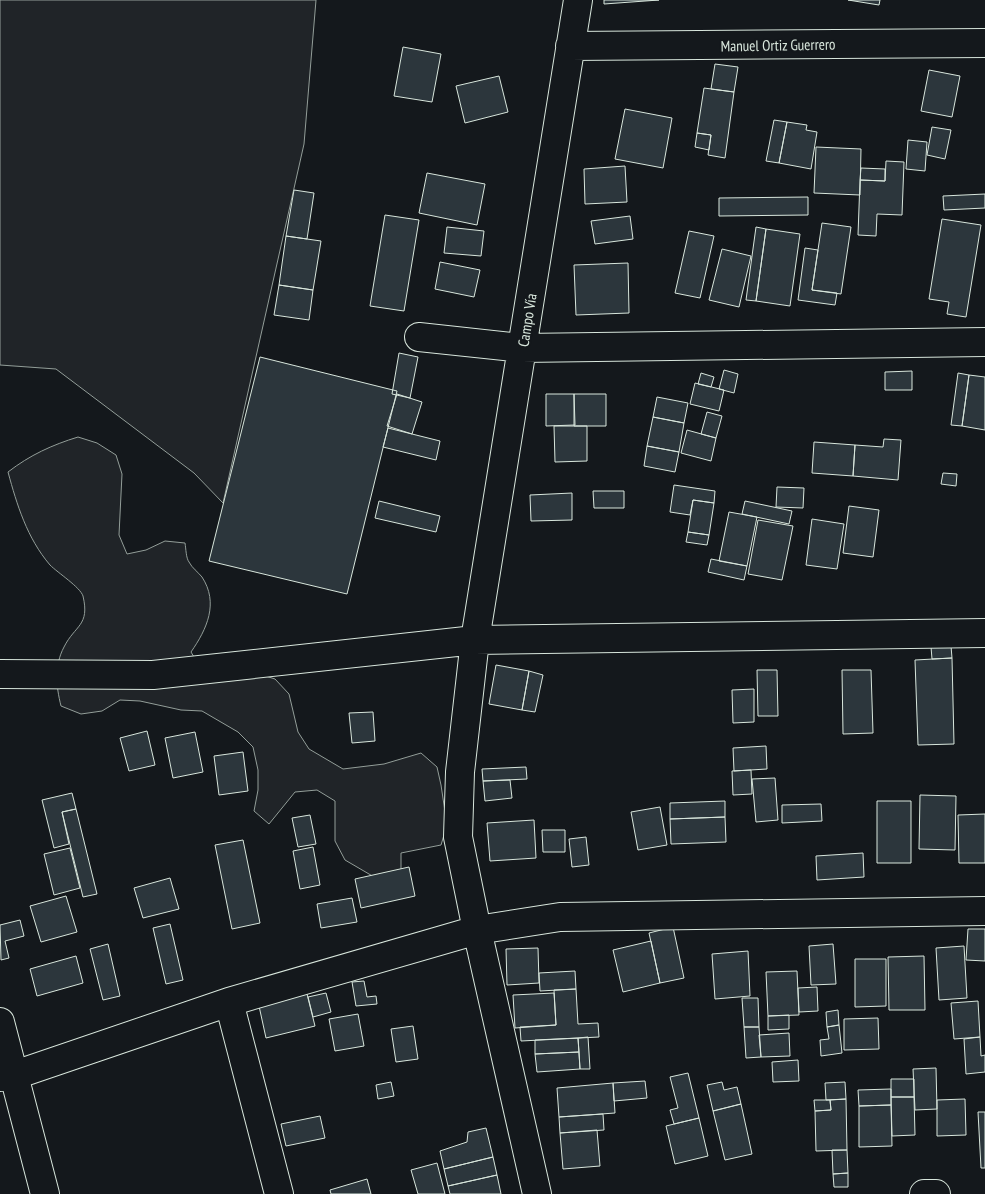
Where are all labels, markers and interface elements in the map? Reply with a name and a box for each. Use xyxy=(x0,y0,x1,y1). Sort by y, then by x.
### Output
street label: Manuel Ortiz Guerrero xyxy=(720,34,836,56)
street label: Campo Vía xyxy=(513,292,541,348)

